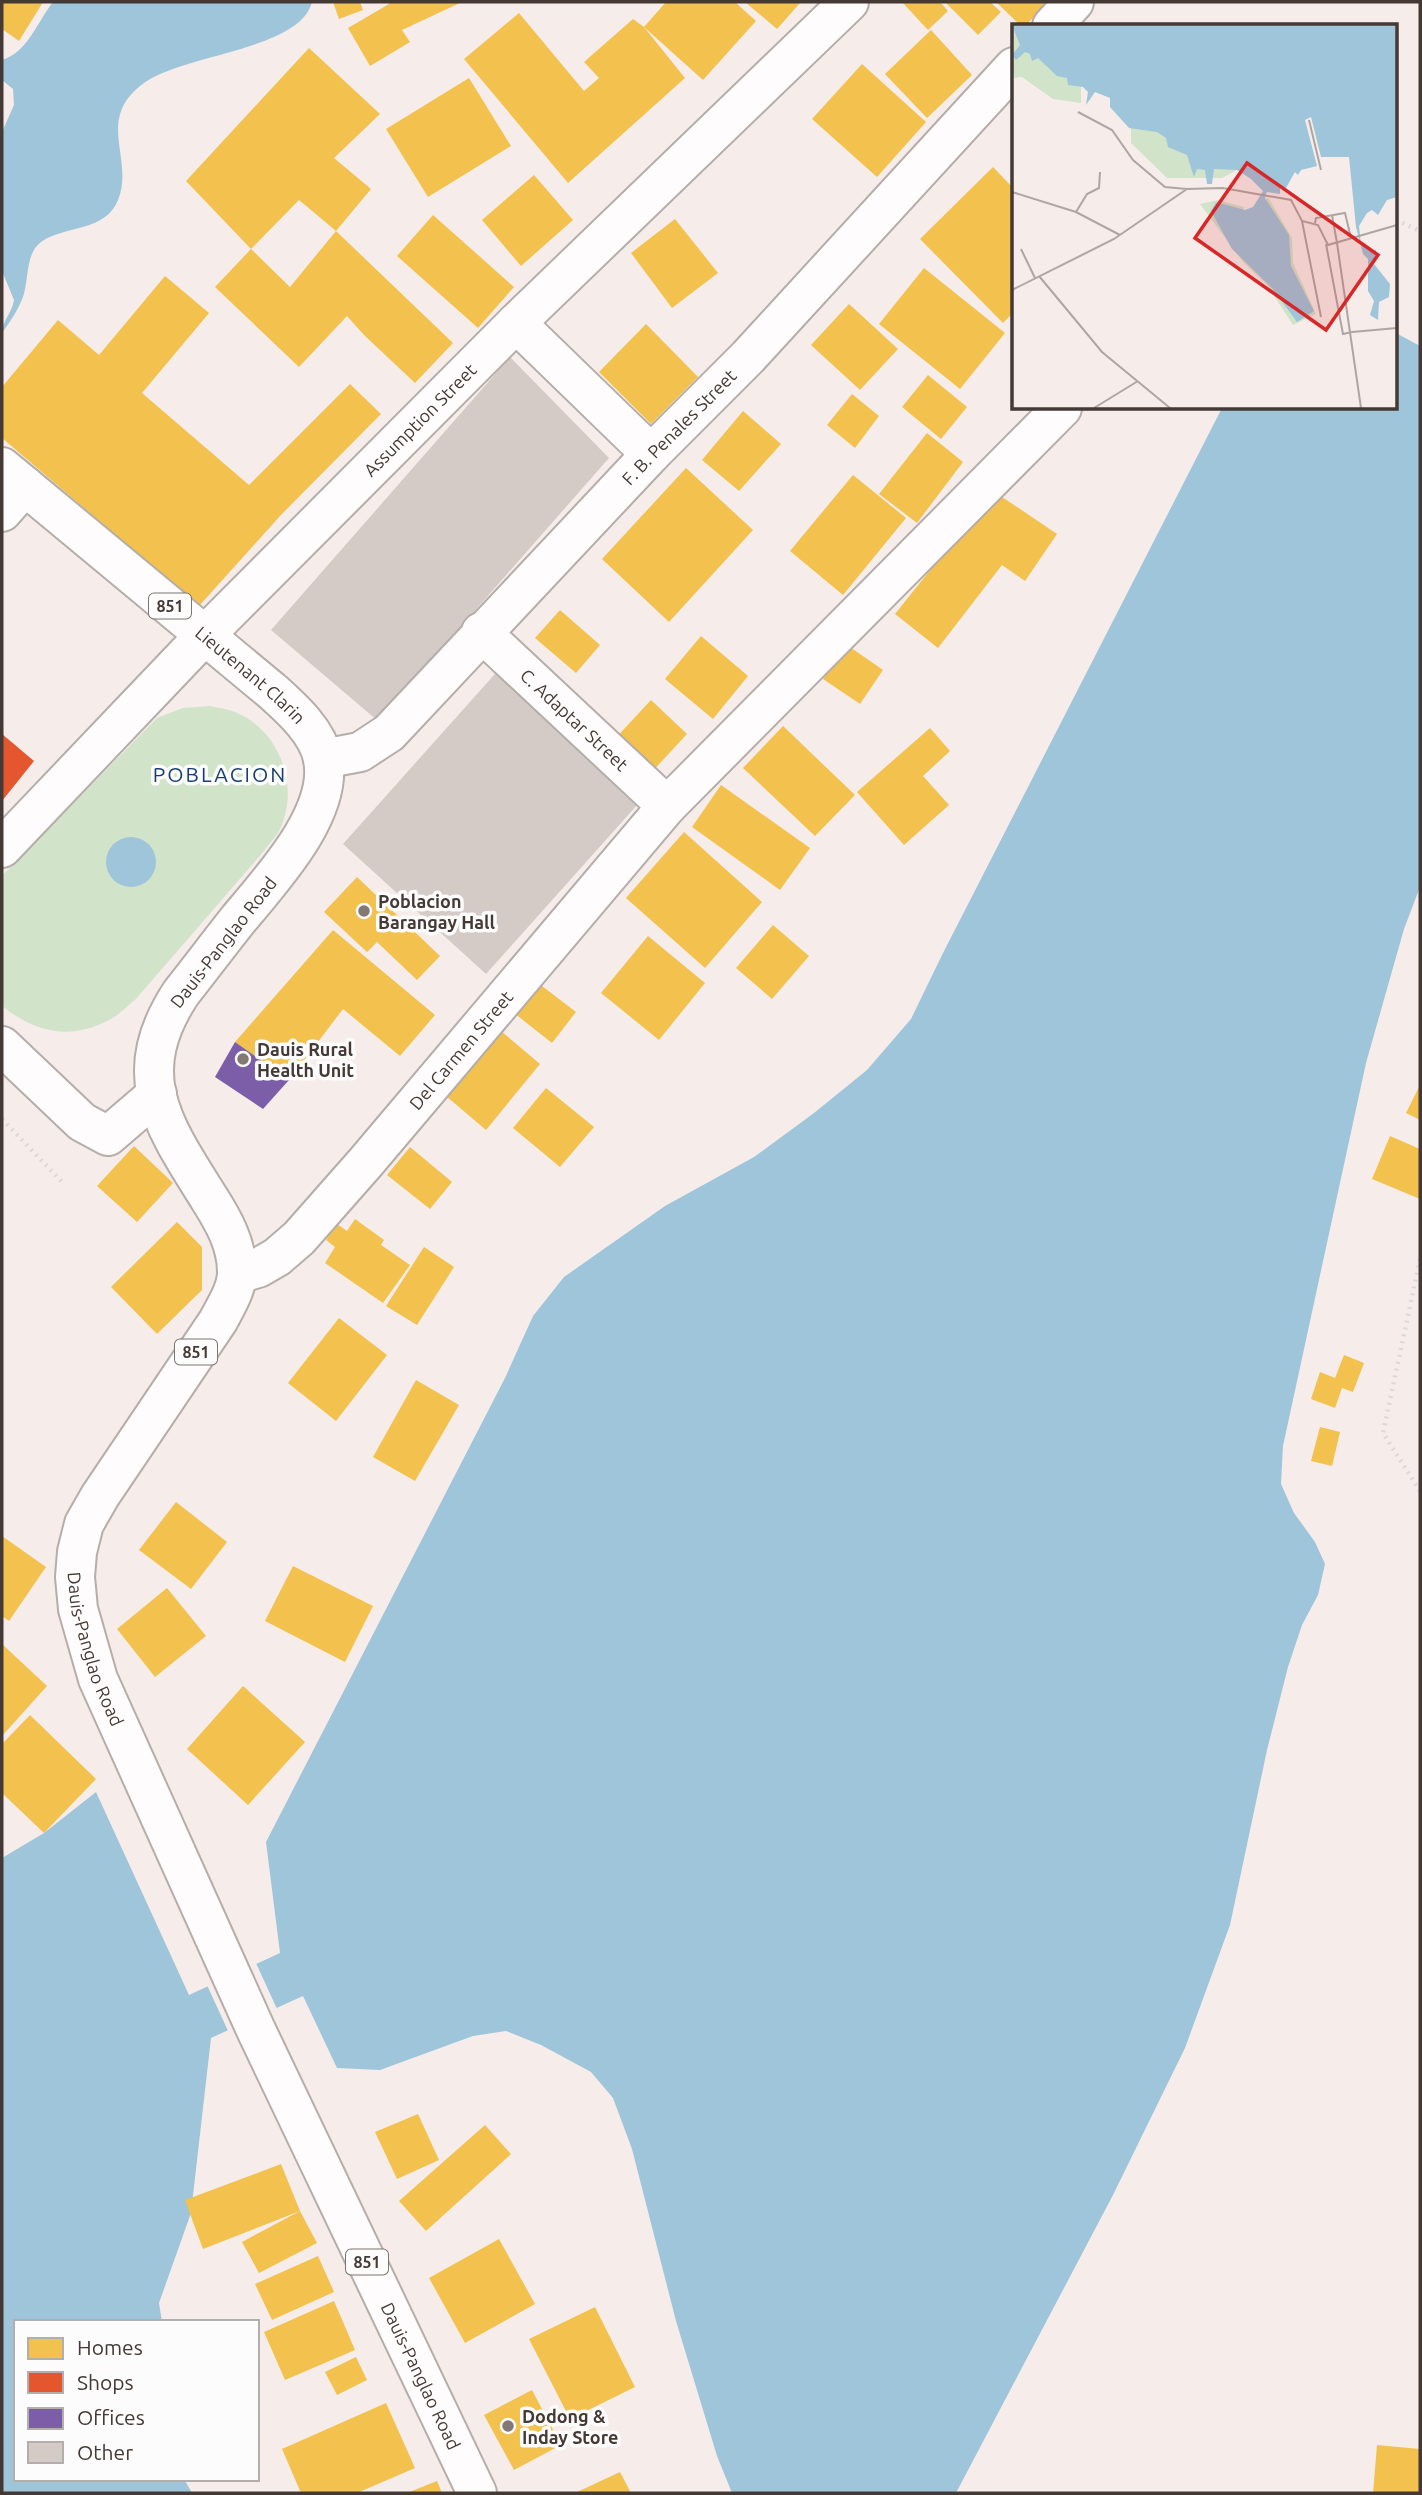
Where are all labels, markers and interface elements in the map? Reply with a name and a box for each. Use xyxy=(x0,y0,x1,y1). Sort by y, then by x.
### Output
inset map xyxy=(1012,24,1398,410)
street label: Assumption Street xyxy=(359,359,480,480)
street label: F. B. Penales Street xyxy=(618,365,740,489)
road number: 851 xyxy=(149,594,191,618)
street label: Lieutenant Clarin xyxy=(192,622,310,727)
street label: C. Adaptar Street xyxy=(517,664,632,774)
district label: POBLACION xyxy=(153,762,287,786)
street label: Dauis-Panglao Road xyxy=(166,873,280,1011)
place label: Poblacion Barangay Hall xyxy=(378,891,496,932)
marker: Poblacion Barangay Hall xyxy=(356,903,372,919)
street label: Del Carmen Street xyxy=(405,987,516,1113)
place label: Dauis Rural Health Unit xyxy=(257,1039,354,1080)
marker: Dauis Rural Health Unit xyxy=(235,1051,251,1067)
road number: 851 xyxy=(175,1340,217,1364)
street label: Dauis-Panglao Road xyxy=(65,1571,128,1729)
road number: 851 xyxy=(346,2250,388,2274)
street label: Dauis-Panglao Road xyxy=(377,2299,465,2452)
legend xyxy=(14,2320,259,2481)
text: Homes xyxy=(77,2335,143,2359)
text: Shops xyxy=(77,2370,134,2394)
text: Offices xyxy=(77,2405,145,2429)
place label: Dodong & Inday Store xyxy=(522,2406,618,2447)
marker: Dodong & Inday Store xyxy=(500,2418,516,2434)
text: Other xyxy=(77,2440,133,2464)

